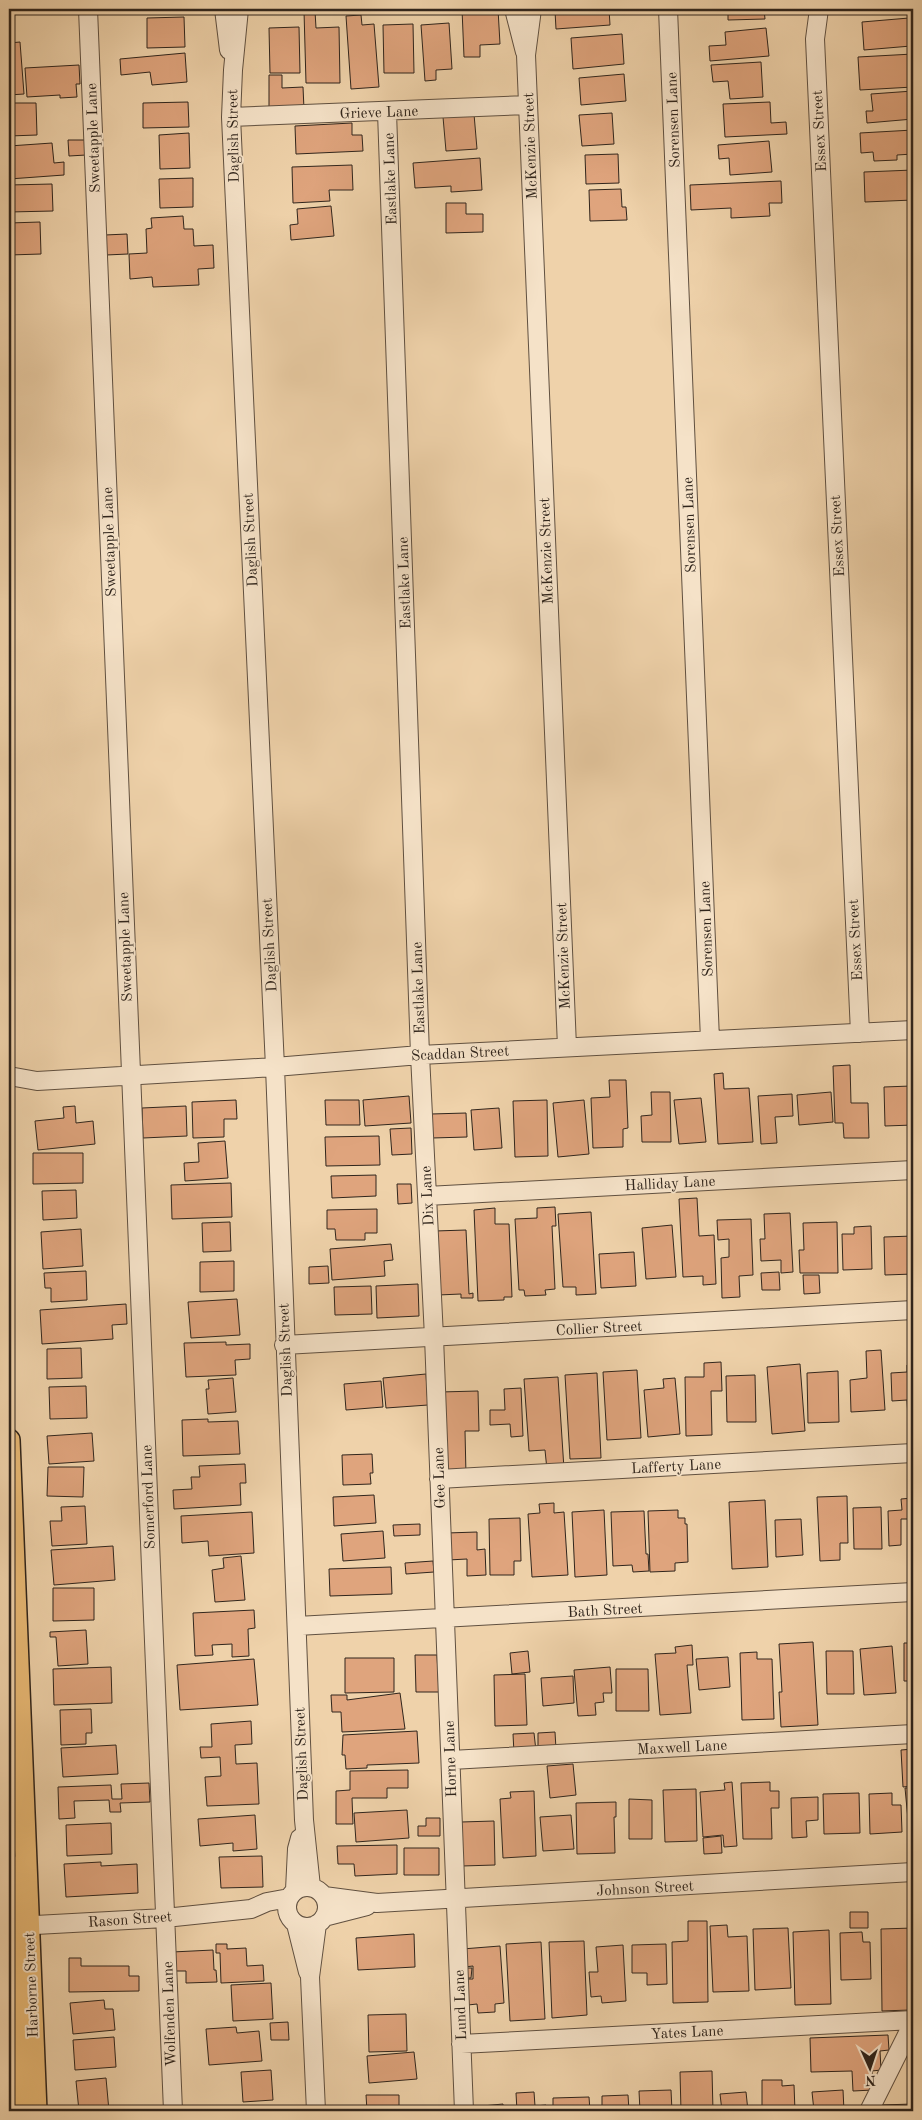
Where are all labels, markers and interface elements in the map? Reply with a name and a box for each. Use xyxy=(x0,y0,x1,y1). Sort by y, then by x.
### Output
street label: Sorensen Lane xyxy=(665,72,684,168)
street label: Sweetapple Lane xyxy=(85,83,104,193)
street label: Daglish Street xyxy=(226,89,243,183)
street label: Essex Street xyxy=(811,90,830,172)
street label: McKenzie Street xyxy=(522,92,541,200)
street label: Grieve Lane xyxy=(339,105,419,122)
street label: Eastlake Lane xyxy=(382,132,401,225)
street label: Sorensen Lane xyxy=(681,477,700,573)
street label: Sweetapple Lane xyxy=(101,487,120,597)
street label: Daglish Street xyxy=(242,493,261,587)
street label: Essex Street xyxy=(829,495,848,577)
street label: McKenzie Street xyxy=(538,497,557,605)
street label: Eastlake Lane xyxy=(396,536,415,629)
street label: Sorensen Lane xyxy=(698,881,717,977)
street label: Sweetapple Lane xyxy=(117,892,136,1002)
street label: Daglish Street xyxy=(261,898,280,992)
street label: Essex Street xyxy=(847,899,866,981)
street label: McKenzie Street xyxy=(555,902,574,1010)
street label: Eastlake Lane xyxy=(410,941,429,1034)
street label: Scaddan Street xyxy=(411,1044,510,1065)
street label: Dix Lane xyxy=(419,1165,438,1226)
street label: Halliday Lane xyxy=(624,1175,716,1194)
street label: Daglish Street xyxy=(277,1303,296,1397)
street label: Collier Street xyxy=(555,1320,643,1339)
street label: Somerford Lane xyxy=(140,1444,159,1550)
street label: Gee Lane xyxy=(432,1447,449,1509)
street label: Lafferty Lane xyxy=(631,1458,722,1477)
street label: Bath Street xyxy=(567,1602,643,1621)
street label: Daglish Street xyxy=(293,1707,312,1801)
street label: Horne Lane xyxy=(443,1720,460,1798)
street label: Maxwell Lane xyxy=(637,1739,728,1758)
street label: Johnson Street xyxy=(596,1879,694,1900)
street label: Rason Street xyxy=(88,1910,173,1931)
street label: Harborne Street xyxy=(23,1932,42,2038)
street label: Wolfenden Lane xyxy=(161,1961,180,2067)
street label: Lund Lane xyxy=(453,1969,470,2041)
street label: Yates Lane xyxy=(650,2024,724,2043)
north arrow xyxy=(844,2042,894,2092)
text: N xyxy=(865,2073,876,2087)

